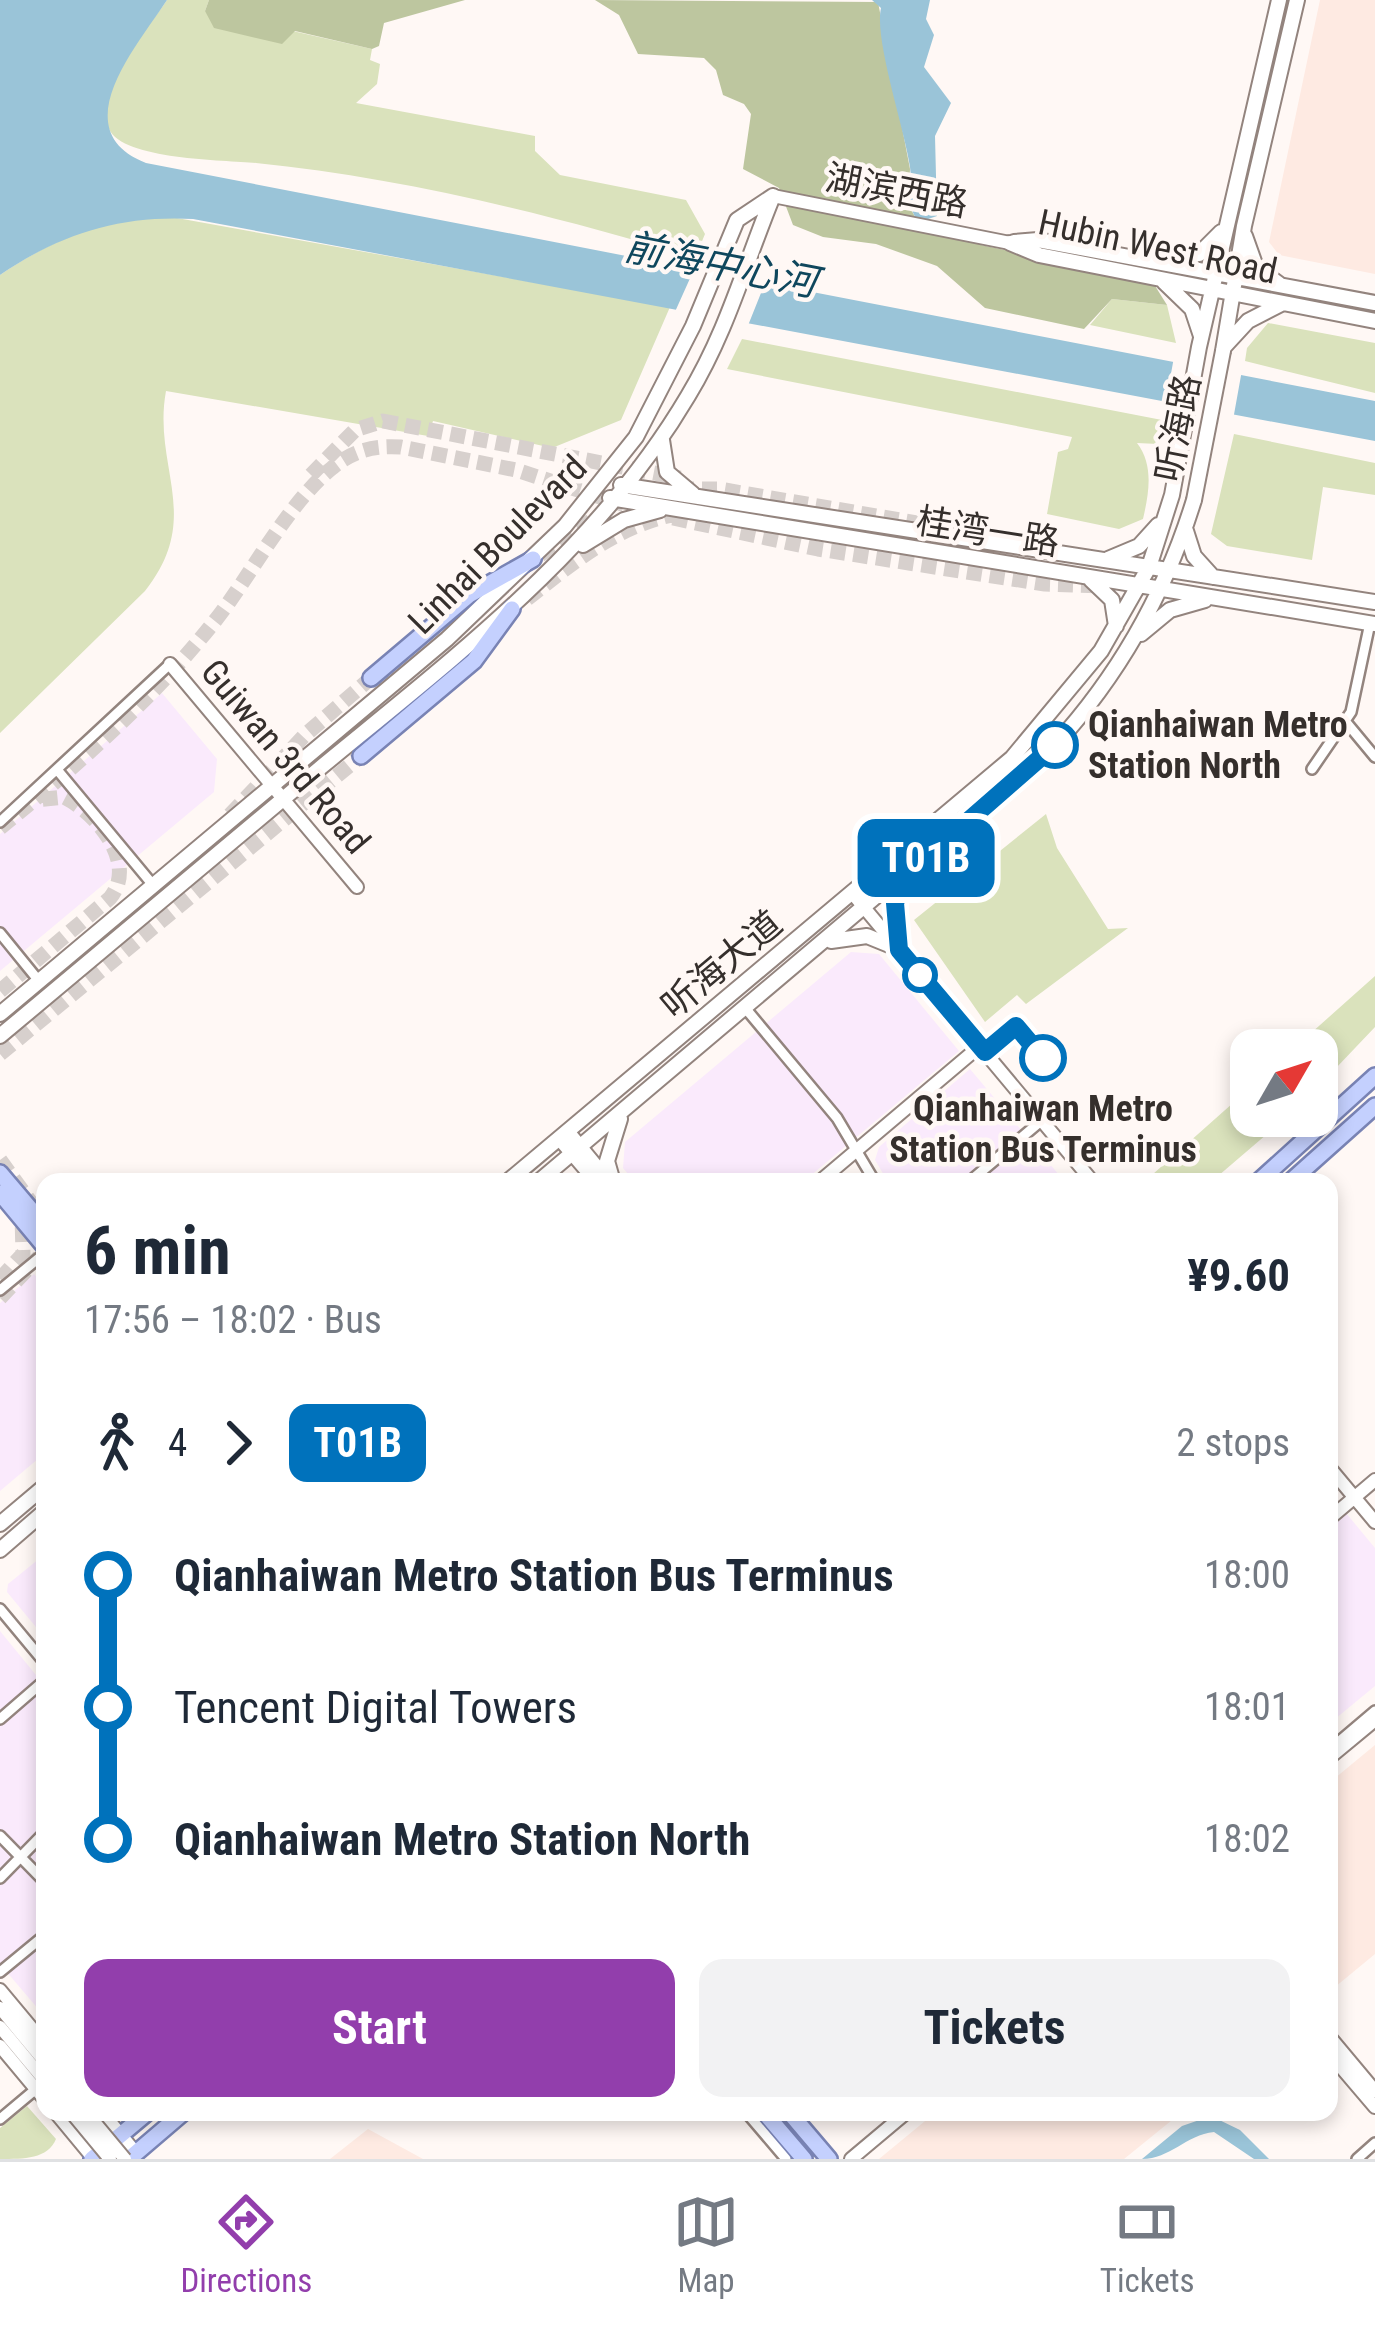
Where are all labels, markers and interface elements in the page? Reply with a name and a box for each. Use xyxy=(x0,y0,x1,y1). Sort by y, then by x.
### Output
street label: 湖滨西路 xyxy=(822,157,972,225)
street label: Hubin West Road xyxy=(1035,201,1281,293)
water label: 前海中心河 xyxy=(621,224,828,307)
street label: 听海路 xyxy=(1147,371,1209,485)
street label: Linhai Boulevard xyxy=(400,447,596,643)
street label: 桂湾一路 xyxy=(913,500,1062,564)
street label: Guiwan 3rd Road xyxy=(192,651,378,862)
place label: Qianhaiwan Metro Station North xyxy=(1088,704,1348,787)
marker: Qianhaiwan Metro Station North xyxy=(1033,723,1077,767)
line badge: T01B xyxy=(842,819,1010,897)
text: T01B xyxy=(882,833,970,882)
street label: 听海大道 xyxy=(653,902,790,1027)
unlabelled marker xyxy=(904,959,936,991)
north arrow xyxy=(1230,1029,1338,1137)
map controls xyxy=(1230,1029,1338,1137)
marker: Qianhaiwan Metro Station Bus Terminus xyxy=(1021,1036,1065,1080)
place label: Qianhaiwan Metro Station Bus Terminus xyxy=(889,1088,1197,1171)
text: 6 min xyxy=(84,1213,231,1290)
text: ¥9.60 xyxy=(1187,1249,1290,1302)
text: 17:56 – 18:02 · Bus xyxy=(84,1297,382,1343)
icon: walk xyxy=(84,1410,150,1476)
icon: forward xyxy=(205,1410,271,1476)
text: T01B xyxy=(313,1418,402,1467)
text: 4 xyxy=(168,1420,187,1466)
text: 2 stops xyxy=(1176,1420,1290,1466)
text: Qianhaiwan Metro Station Bus Terminus xyxy=(174,1549,894,1602)
text: 18:00 xyxy=(1204,1552,1290,1598)
text: Tencent Digital Towers xyxy=(174,1681,577,1734)
text: 18:01 xyxy=(1204,1684,1290,1730)
text: Qianhaiwan Metro Station North xyxy=(174,1813,750,1866)
text: 18:02 xyxy=(1204,1816,1290,1862)
button: Start xyxy=(84,1959,675,2097)
button: Tickets xyxy=(699,1959,1290,2097)
tab: Directions xyxy=(180,2189,312,2300)
tab: Map xyxy=(673,2189,739,2300)
tab: Tickets xyxy=(1100,2189,1195,2300)

